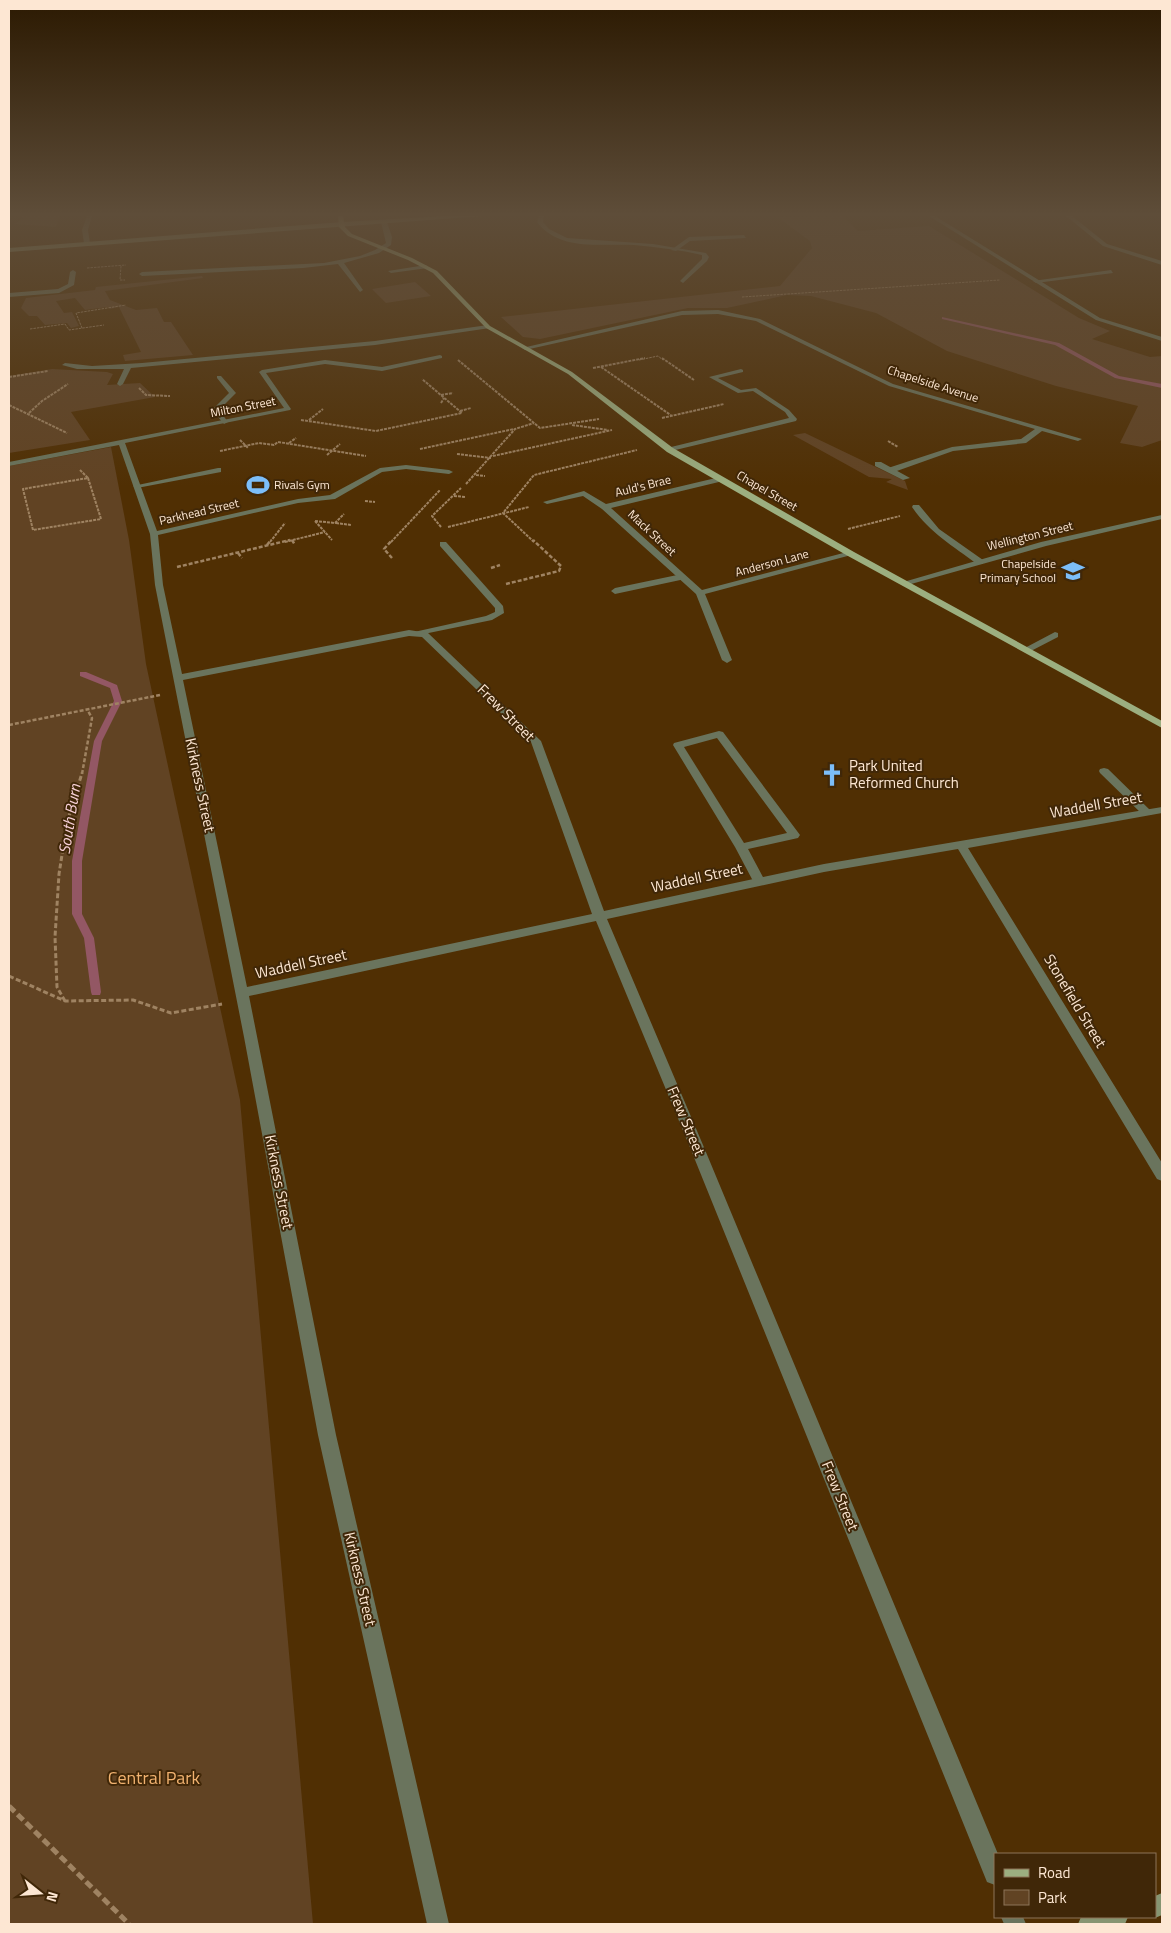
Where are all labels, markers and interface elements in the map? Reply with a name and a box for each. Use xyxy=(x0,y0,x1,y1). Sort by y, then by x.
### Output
street label: Chapelside Avenue xyxy=(885,360,981,407)
street label: Milton Street xyxy=(209,391,278,422)
street label: Chapel Street xyxy=(733,465,802,516)
street label: Auld's Brae xyxy=(613,469,673,502)
sports icon: Rivals Gym xyxy=(245,472,271,498)
place label: Rivals Gym xyxy=(274,475,330,494)
street label: Parkhead Street xyxy=(157,493,241,530)
street label: Mack Street xyxy=(624,505,682,561)
street label: Wellington Street xyxy=(985,515,1076,555)
street label: Anderson Lane xyxy=(733,544,811,581)
place label: Chapelside Primary School xyxy=(980,554,1056,587)
school or university icon: Chapelside Primary School xyxy=(1060,558,1086,584)
street label: Frew Street xyxy=(472,679,541,747)
street label: Kirkness Street xyxy=(179,736,222,835)
place label: Park United Reformed Church xyxy=(849,754,959,794)
church icon: Park United Reformed Church xyxy=(819,762,845,788)
water label: South Burn xyxy=(52,781,87,856)
street label: Waddell Street xyxy=(1048,785,1144,824)
street label: Waddell Street xyxy=(649,856,745,898)
street label: Waddell Street xyxy=(253,942,349,984)
street label: Stonefield Street xyxy=(1038,949,1113,1053)
street label: Frew Street xyxy=(662,1082,712,1160)
street label: Kirkness Street xyxy=(259,1133,300,1232)
street label: Frew Street xyxy=(816,1457,865,1535)
street label: Kirkness Street xyxy=(339,1530,383,1629)
park label: Central Park xyxy=(108,1764,201,1791)
legend xyxy=(994,1853,1156,1918)
text: Road xyxy=(1038,1861,1070,1884)
north arrow xyxy=(15,1868,65,1918)
text: Park xyxy=(1038,1886,1067,1909)
text: N xyxy=(41,1889,64,1905)

